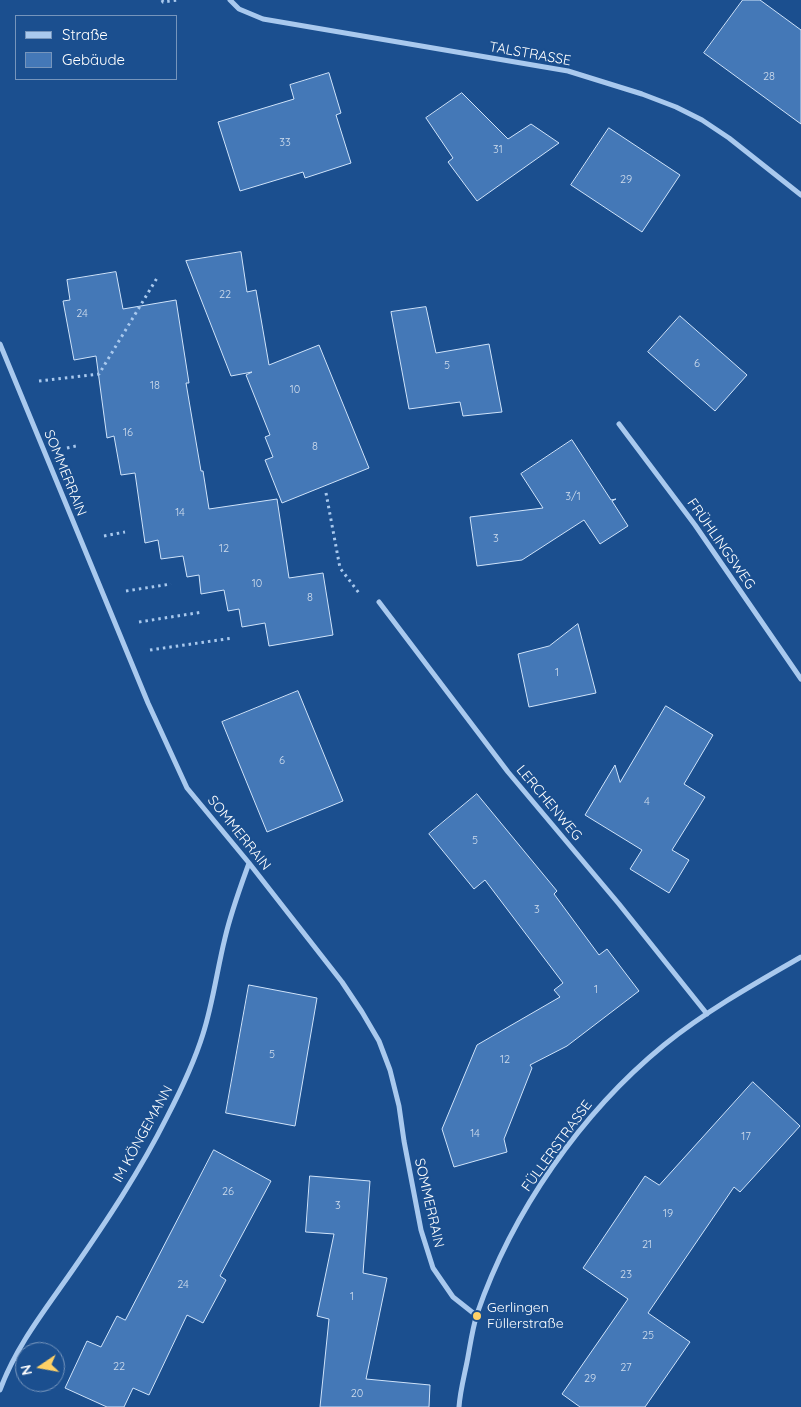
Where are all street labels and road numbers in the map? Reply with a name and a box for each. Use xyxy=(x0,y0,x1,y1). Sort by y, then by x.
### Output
street label: TALSTRASSE xyxy=(488,39,572,69)
street label: SOMMERRAIN xyxy=(40,428,90,518)
street label: FRÜHLINGSWEG xyxy=(683,495,759,593)
street label: LERCHENWEG xyxy=(513,762,585,844)
street label: SOMMERRAIN xyxy=(204,792,274,874)
street label: IM KÖNGEMANN xyxy=(109,1083,177,1185)
street label: FÜLLERSTRASSE xyxy=(518,1097,596,1195)
street label: SOMMERRAIN xyxy=(411,1157,447,1249)

